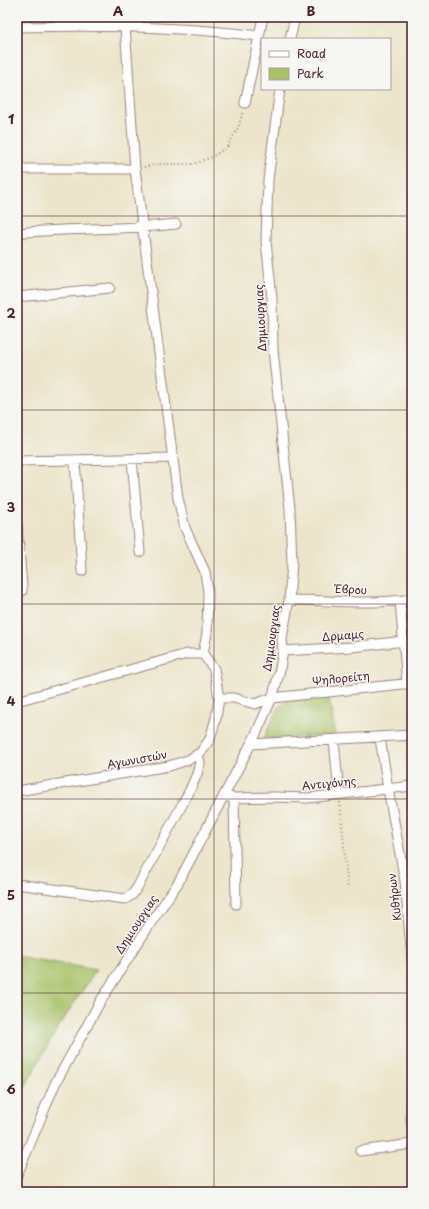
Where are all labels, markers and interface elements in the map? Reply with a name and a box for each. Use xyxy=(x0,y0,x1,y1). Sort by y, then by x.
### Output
text: A xyxy=(113,1,123,20)
text: B xyxy=(307,1,316,20)
legend xyxy=(261,38,391,90)
text: Road xyxy=(297,44,326,62)
text: Park xyxy=(297,64,324,82)
text: 1 xyxy=(8,109,14,128)
street label: Δημιουργιας xyxy=(250,284,270,352)
text: 2 xyxy=(6,303,16,322)
text: 3 xyxy=(7,497,16,516)
street label: Έβρου xyxy=(332,580,368,598)
street label: Δημιουργιας xyxy=(258,603,284,673)
street label: Δρμαμς xyxy=(321,625,365,645)
street label: Ψηλορείτη xyxy=(311,667,371,689)
text: 4 xyxy=(7,691,16,710)
street label: Αγωνιστών xyxy=(106,745,168,773)
street label: Αντιγόνης xyxy=(301,772,357,794)
street label: Κυθήρων xyxy=(383,872,405,922)
text: 5 xyxy=(7,885,15,904)
street label: Δημιουργιας xyxy=(111,891,162,957)
text: 6 xyxy=(6,1079,16,1098)

